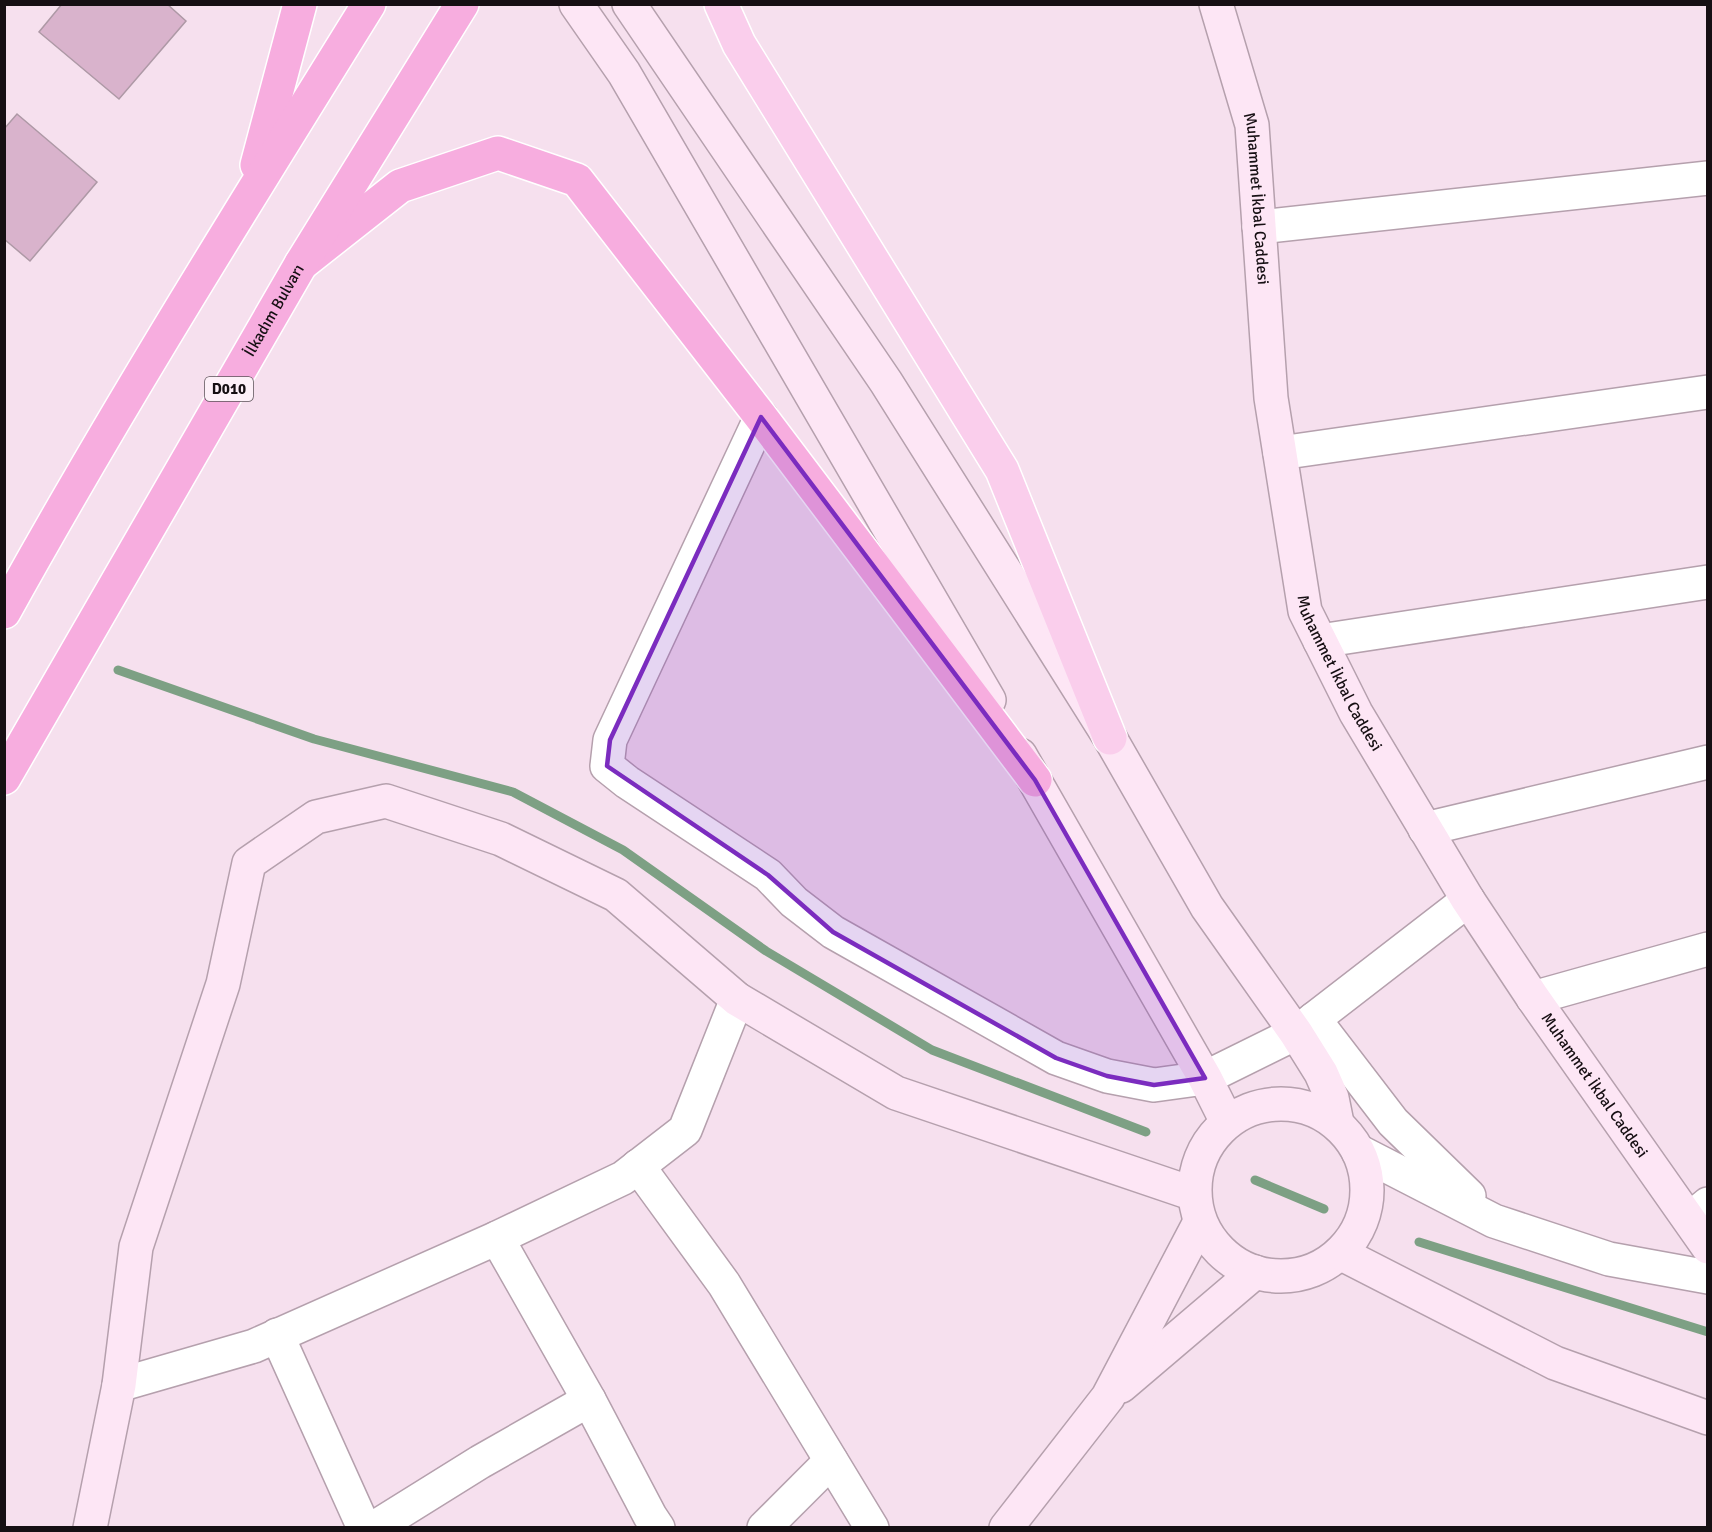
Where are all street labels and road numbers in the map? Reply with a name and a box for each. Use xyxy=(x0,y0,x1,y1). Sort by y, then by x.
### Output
street label: Muhammet İkbal Caddesi xyxy=(1239,110,1273,285)
street label: İlkadım Bulvarı xyxy=(240,261,309,360)
road number: D010 xyxy=(205,377,253,401)
street label: Muhammet İkbal Caddesi xyxy=(1293,594,1387,755)
street label: Muhammet İkbal Caddesi xyxy=(1537,1009,1652,1162)

